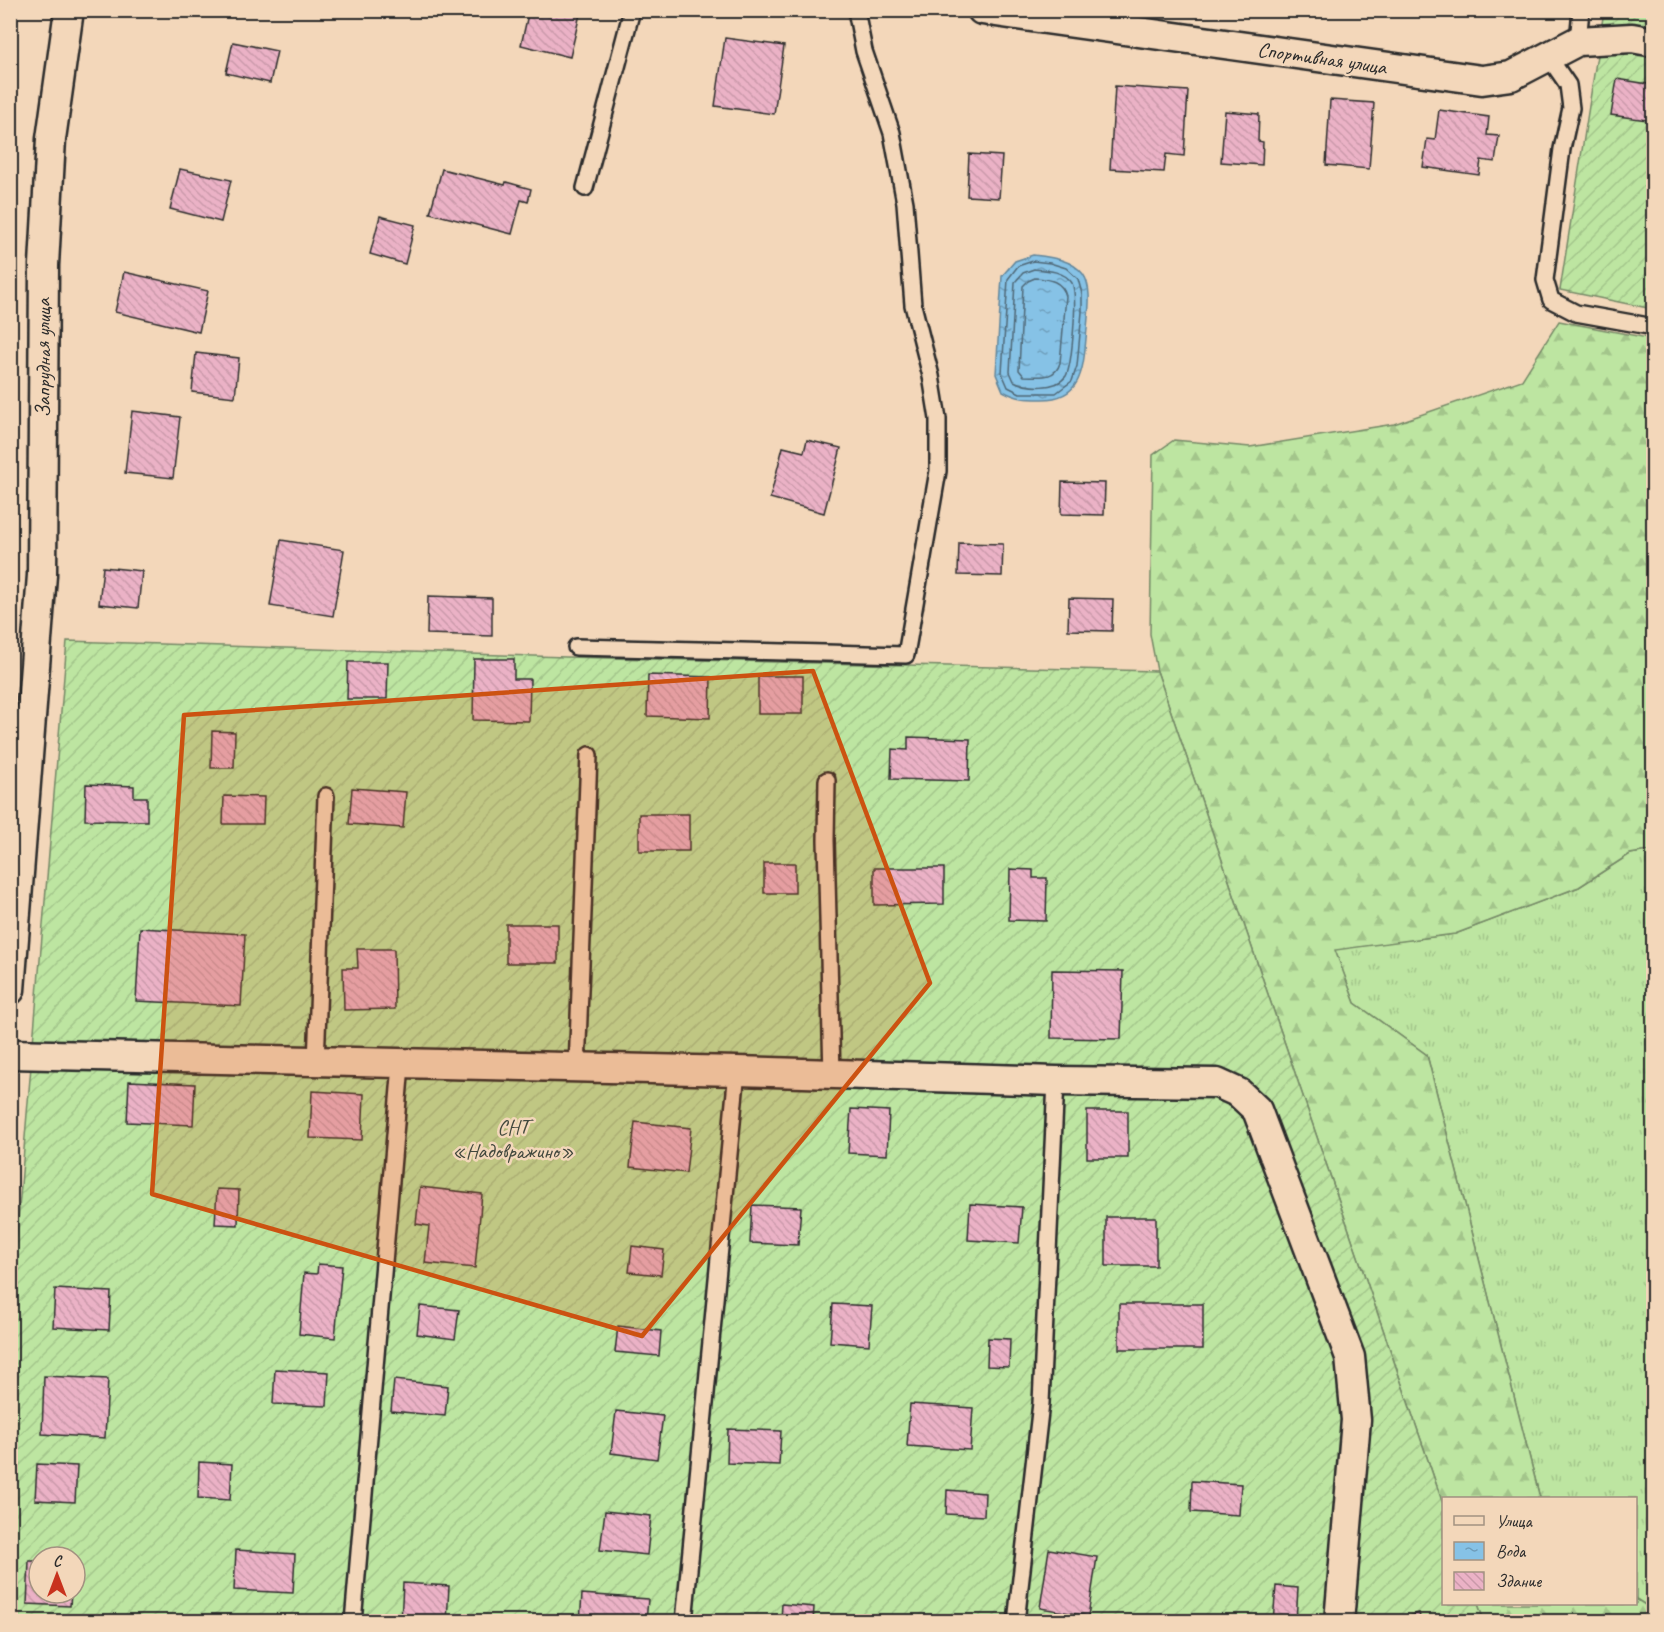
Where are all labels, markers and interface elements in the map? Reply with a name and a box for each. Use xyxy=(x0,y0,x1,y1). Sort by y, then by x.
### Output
street label: Спортивная улица xyxy=(1256,36,1390,80)
street label: Запрудная улица xyxy=(30,297,56,418)
park label: СНТ «Надовражино» xyxy=(452,1114,574,1164)
legend xyxy=(1442,1497,1637,1605)
text: Улица xyxy=(1496,1510,1533,1532)
text: Вода xyxy=(1496,1540,1527,1562)
north arrow xyxy=(27,1545,87,1605)
text: С xyxy=(53,1551,63,1571)
text: Здание xyxy=(1496,1570,1542,1592)

